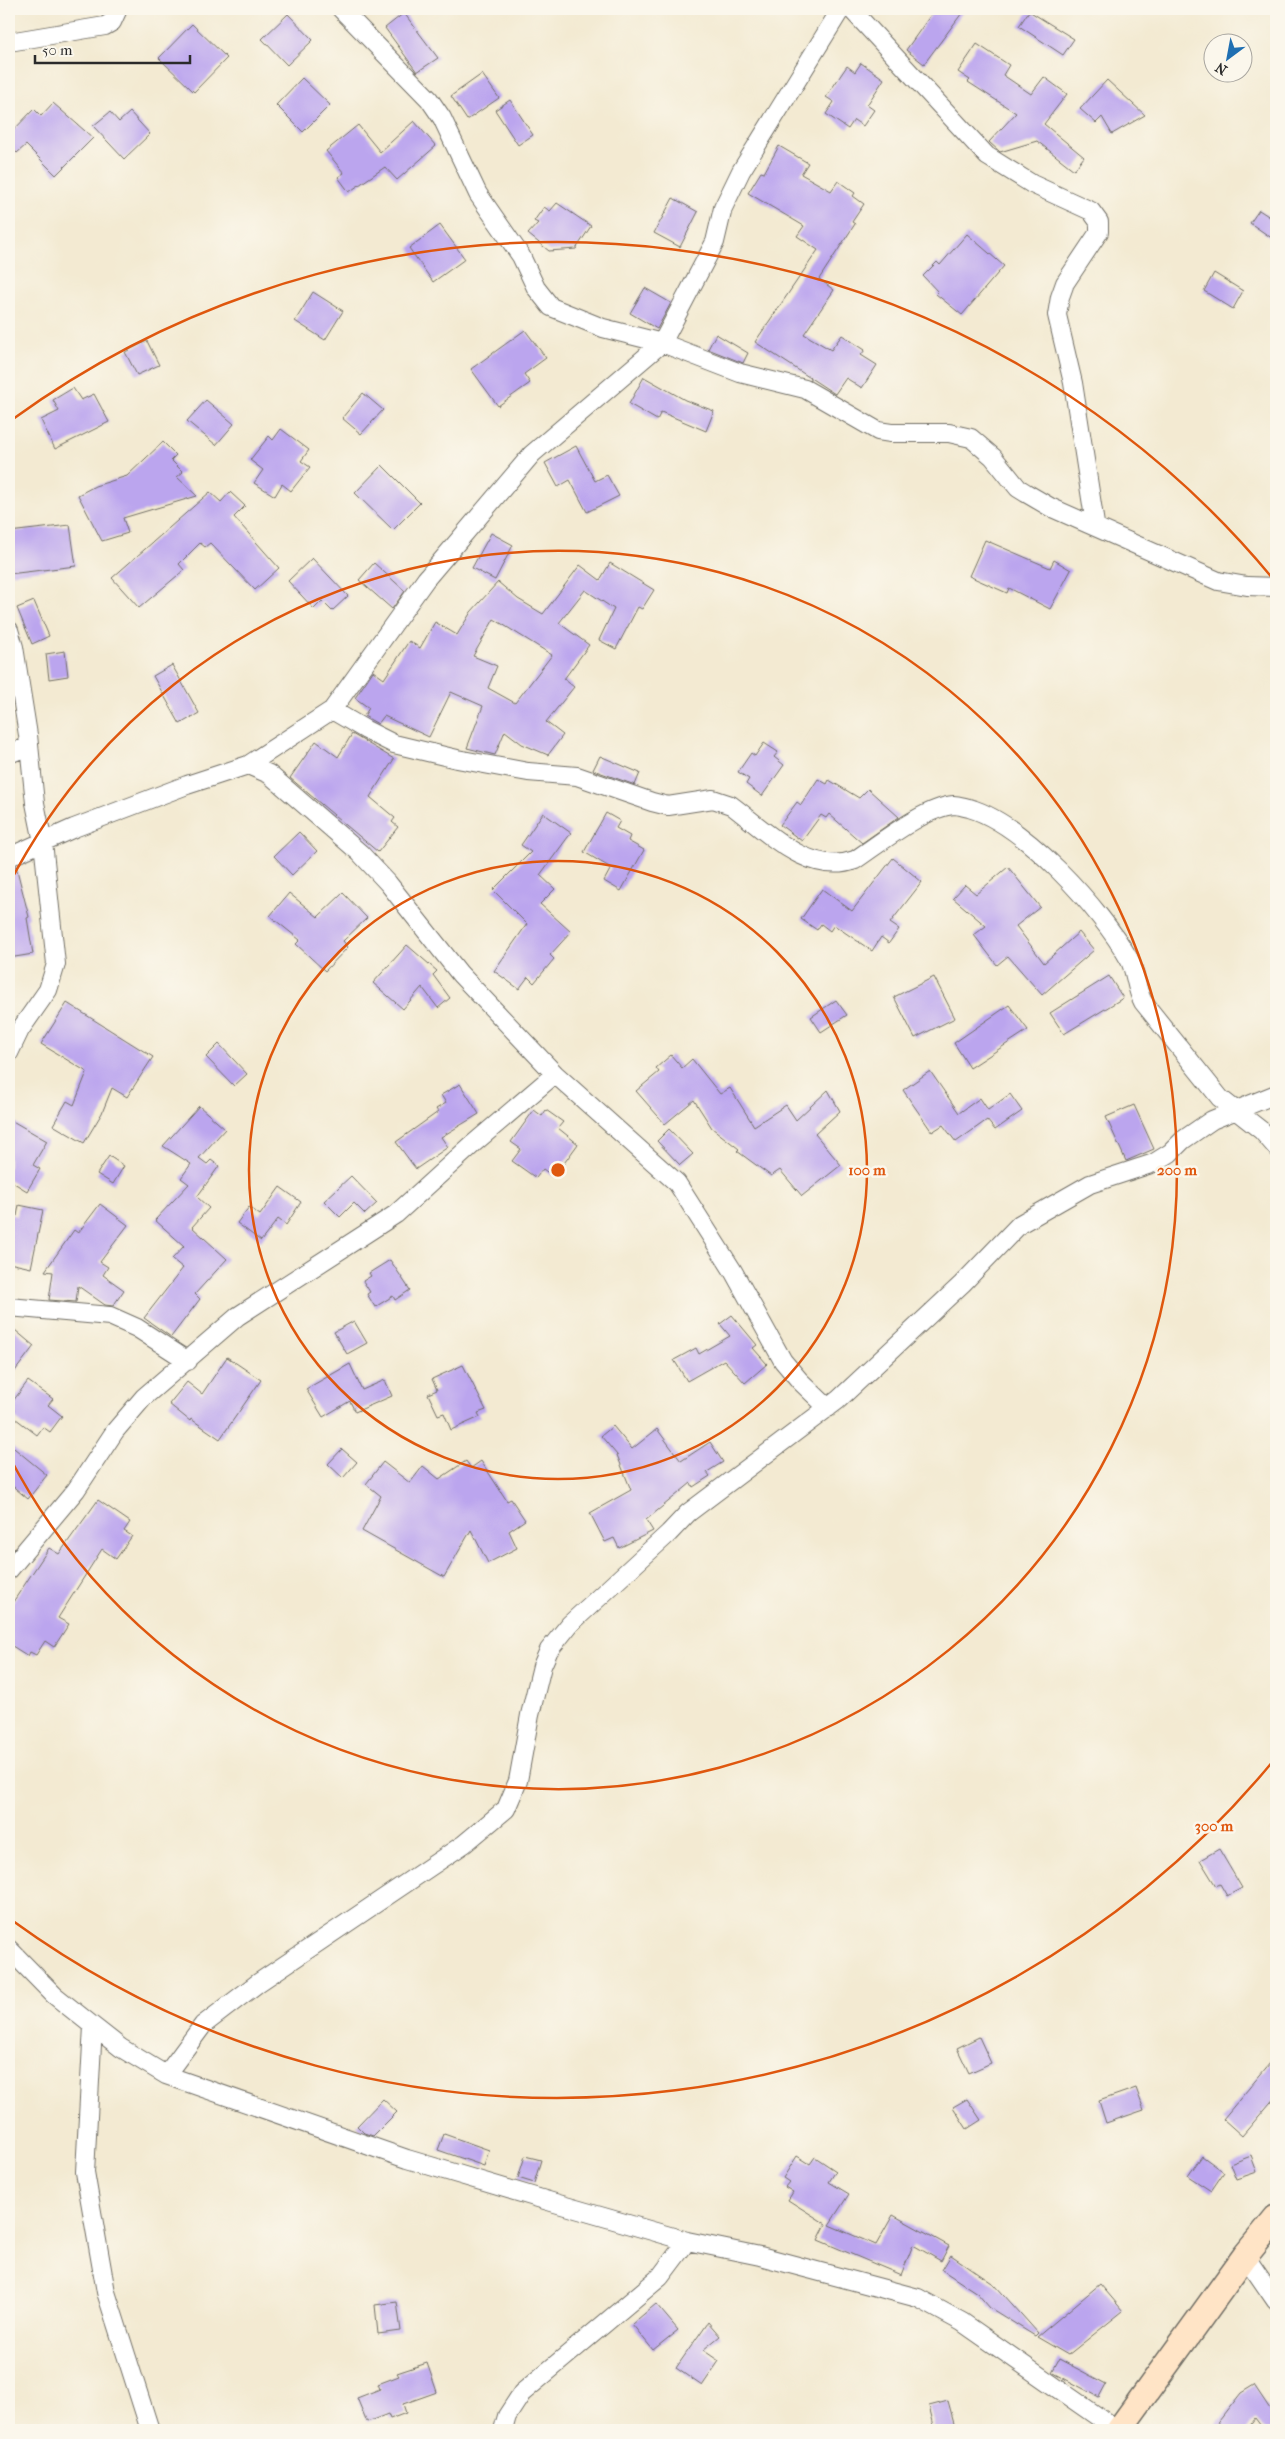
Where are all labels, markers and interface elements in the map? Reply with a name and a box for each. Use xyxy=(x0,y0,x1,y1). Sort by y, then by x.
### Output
scale bar xyxy=(35,32,190,64)
north arrow xyxy=(1202,32,1252,82)
text: 50 m xyxy=(42,41,73,59)
text: N xyxy=(1212,58,1230,79)
centre of rings xyxy=(549,1161,567,1179)
text: 100 m xyxy=(848,1161,886,1179)
text: 200 m xyxy=(1157,1161,1197,1179)
text: 300 m xyxy=(1195,1817,1234,1835)

